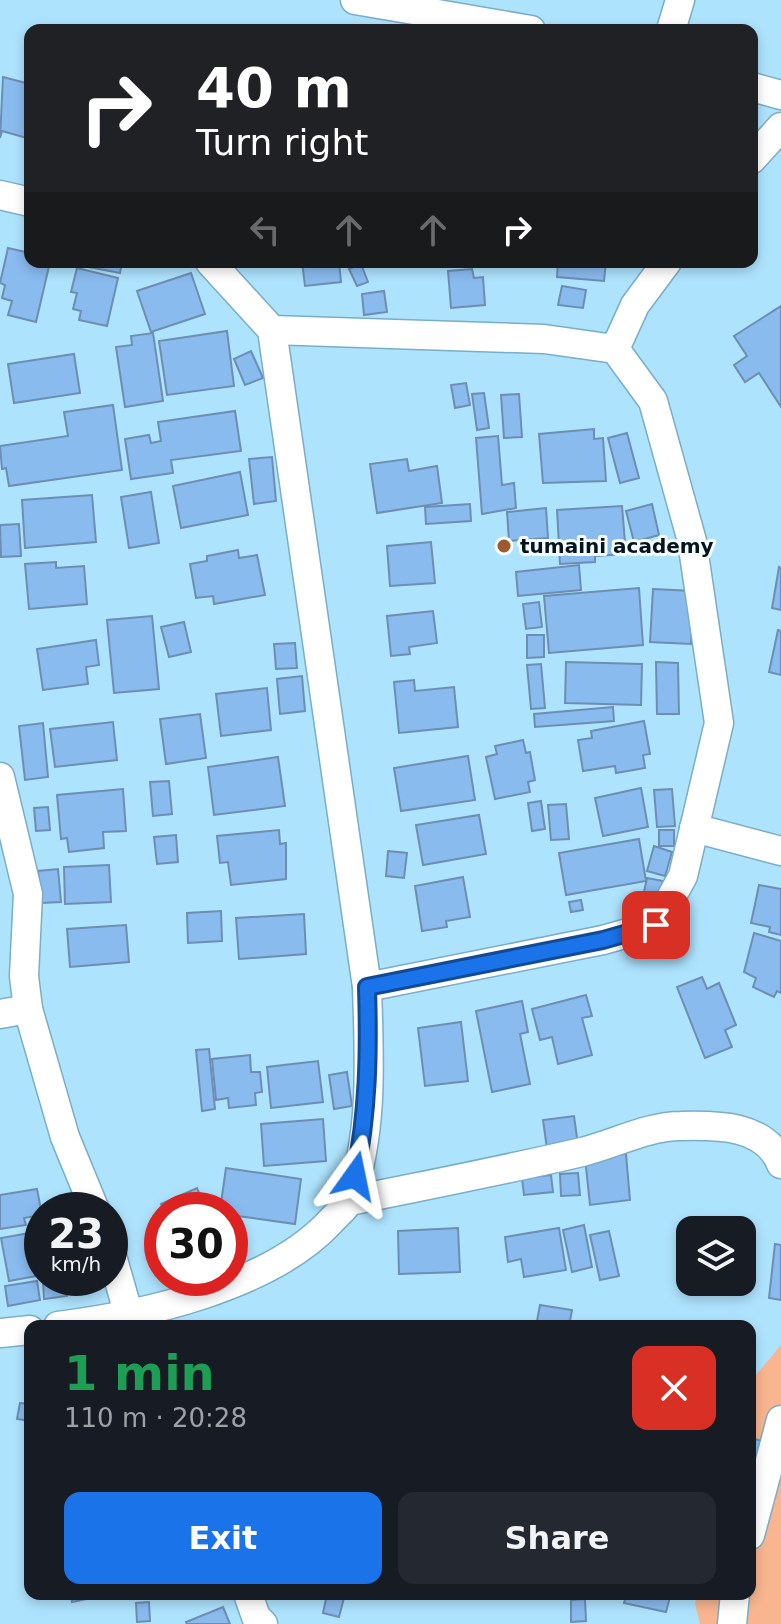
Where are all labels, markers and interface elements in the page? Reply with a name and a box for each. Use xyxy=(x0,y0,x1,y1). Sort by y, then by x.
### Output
text: 40 m xyxy=(196,55,352,120)
icon: right xyxy=(64,56,168,160)
text: Turn right xyxy=(196,122,368,163)
icon: left xyxy=(243,208,287,252)
icon: ahead xyxy=(327,208,371,252)
icon: ahead xyxy=(411,208,455,252)
icon: right xyxy=(495,208,539,252)
place label: tumaini academy xyxy=(520,534,714,558)
marker: tumaini academy xyxy=(495,537,513,555)
pin xyxy=(622,891,690,959)
icon: arrive xyxy=(634,903,678,947)
position arrow xyxy=(313,1134,397,1218)
speed limit sign: 30 xyxy=(144,1192,248,1296)
text: 23 xyxy=(48,1211,104,1257)
map controls xyxy=(676,1216,756,1296)
button: layers xyxy=(676,1216,756,1296)
text: km/h xyxy=(51,1252,101,1276)
text: 1 min xyxy=(64,1345,215,1401)
button: close xyxy=(632,1346,716,1430)
text: 110 m · 20:28 xyxy=(64,1403,247,1433)
button: Exit xyxy=(64,1492,382,1584)
button: Share xyxy=(398,1492,716,1584)

